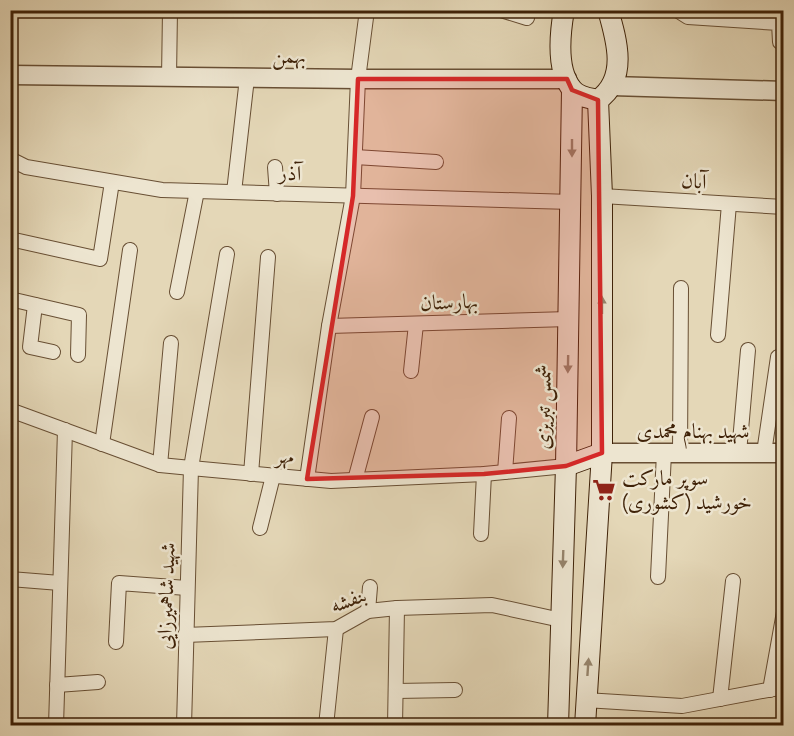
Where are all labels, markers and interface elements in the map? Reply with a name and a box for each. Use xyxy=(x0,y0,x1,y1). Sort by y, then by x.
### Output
street label: بهمن xyxy=(272,43,306,70)
one-way arrow xyxy=(567,139,577,158)
street label: آذر xyxy=(276,160,304,186)
street label: آبان xyxy=(680,167,710,195)
street label: بهارستان xyxy=(419,288,479,317)
one-way arrow xyxy=(597,295,607,314)
one-way arrow xyxy=(563,355,573,374)
street label: شمس تبریزی xyxy=(529,364,558,450)
street label: شهید بهنام محمدی xyxy=(637,418,749,449)
street label: مهر xyxy=(273,442,295,471)
place label: سوپر مارکت خورشید (کشوری) xyxy=(622,465,752,515)
supermarket icon: سوپر مارکت خورشید (کشوری) xyxy=(591,477,617,503)
street label: شهید شاهمیرزایی xyxy=(151,542,182,650)
one-way arrow xyxy=(558,550,568,569)
street label: بنفشه xyxy=(326,581,370,619)
one-way arrow xyxy=(583,658,592,677)

